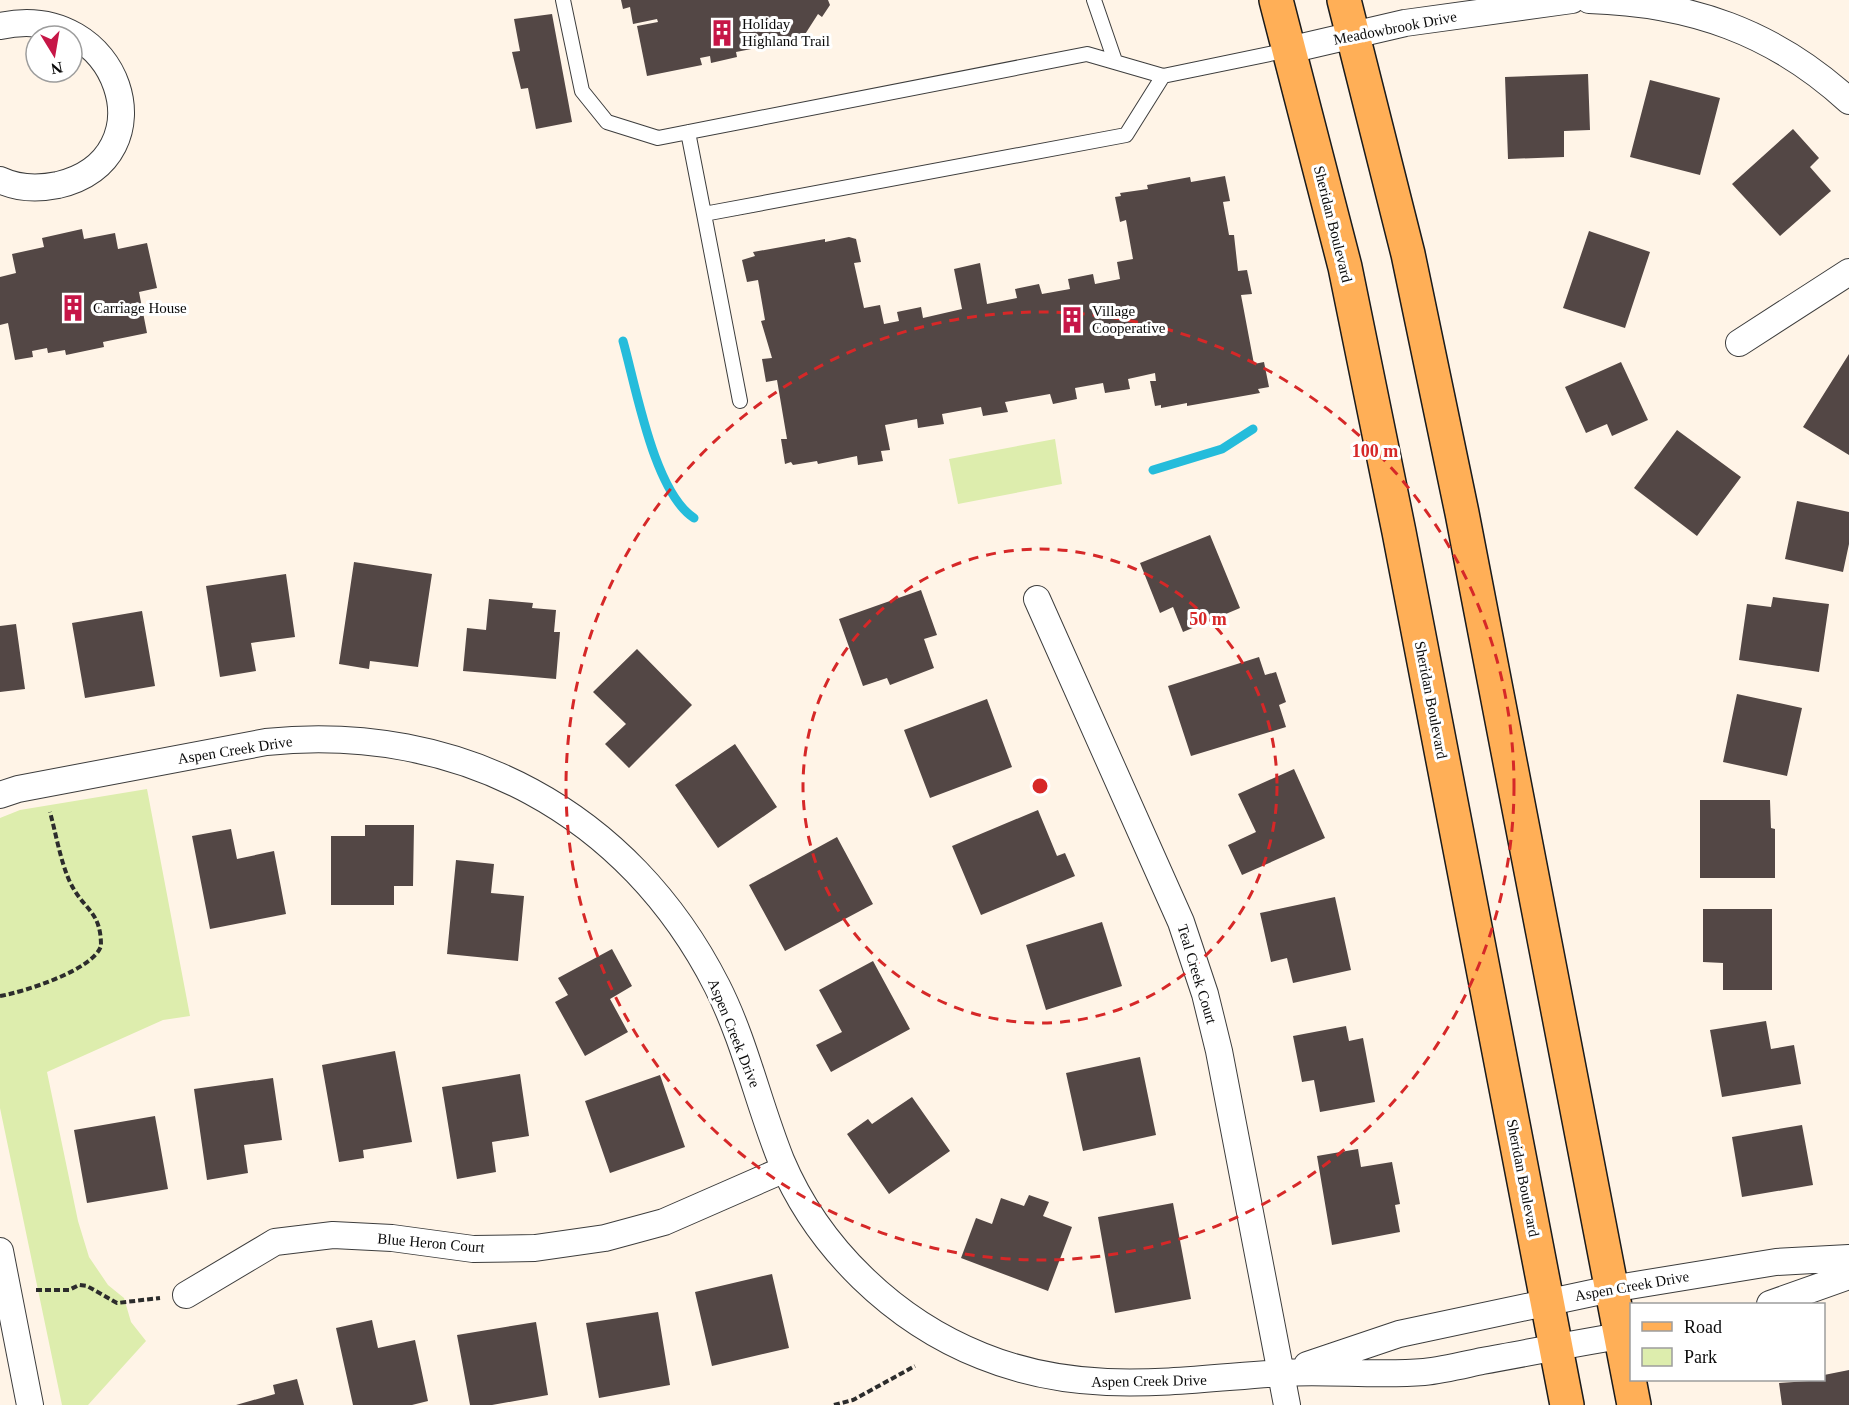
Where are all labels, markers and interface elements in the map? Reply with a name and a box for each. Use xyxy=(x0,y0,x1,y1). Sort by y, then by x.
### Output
street label: Meadowbrook Drive xyxy=(1332,8,1458,48)
place label: Holiday Highland Trail xyxy=(742,16,830,49)
building icon: Holiday Highland Trail xyxy=(707,18,737,48)
north arrow xyxy=(24,24,84,84)
text: N xyxy=(49,59,64,78)
street label: Sheridan Boulevard xyxy=(1311,164,1355,284)
building icon: Carriage House xyxy=(58,293,88,323)
place label: Carriage House xyxy=(93,300,187,316)
place label: Village Cooperative xyxy=(1092,303,1166,336)
building icon: Village Cooperative xyxy=(1057,305,1087,335)
text: 100 m xyxy=(1352,441,1398,461)
text: 50 m xyxy=(1189,609,1227,629)
street label: Sheridan Boulevard xyxy=(1412,640,1450,761)
street label: Aspen Creek Drive xyxy=(177,733,294,767)
centre of rings xyxy=(1030,776,1050,796)
street label: Teal Creek Court xyxy=(1174,922,1220,1026)
street label: Aspen Creek Drive xyxy=(705,976,763,1090)
street label: Sheridan Boulevard xyxy=(1504,1118,1542,1239)
street label: Blue Heron Court xyxy=(377,1230,486,1256)
street label: Aspen Creek Drive xyxy=(1574,1268,1691,1304)
legend xyxy=(1630,1303,1825,1381)
text: Road xyxy=(1684,1317,1722,1337)
text: Park xyxy=(1684,1347,1717,1367)
street label: Aspen Creek Drive xyxy=(1091,1372,1207,1390)

